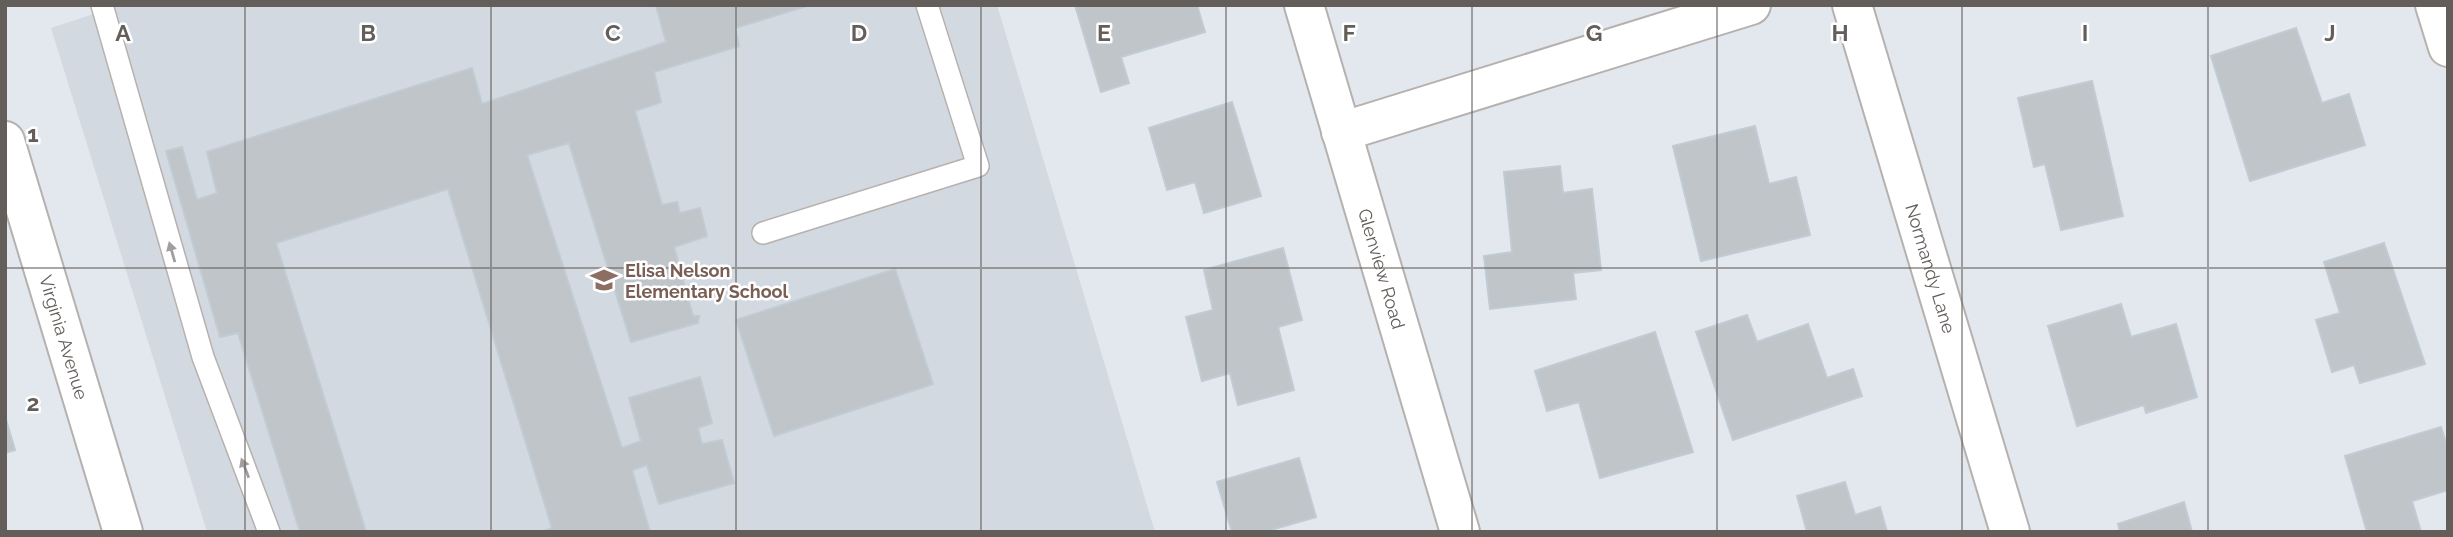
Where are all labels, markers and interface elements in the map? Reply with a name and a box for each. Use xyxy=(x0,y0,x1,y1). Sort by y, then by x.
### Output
text: A xyxy=(115,19,131,46)
text: B xyxy=(360,19,376,46)
text: C xyxy=(605,19,621,46)
text: D xyxy=(851,19,867,46)
text: E xyxy=(1097,19,1111,46)
text: F xyxy=(1342,19,1356,46)
text: G xyxy=(1586,19,1602,46)
text: H xyxy=(1831,19,1849,46)
text: I xyxy=(2082,19,2088,46)
text: J xyxy=(2324,19,2336,46)
text: 1 xyxy=(27,120,39,147)
street label: Normandy Lane xyxy=(1902,201,1960,336)
street label: Glenview Road xyxy=(1354,206,1410,331)
one-way arrow xyxy=(167,242,177,263)
place label: Elisa Nelson Elementary School xyxy=(625,260,789,302)
school or university icon: Elisa Nelson Elementary School xyxy=(589,265,619,295)
street label: Virginia Avenue xyxy=(36,273,93,402)
text: 2 xyxy=(27,389,39,416)
one-way arrow xyxy=(239,457,250,478)

